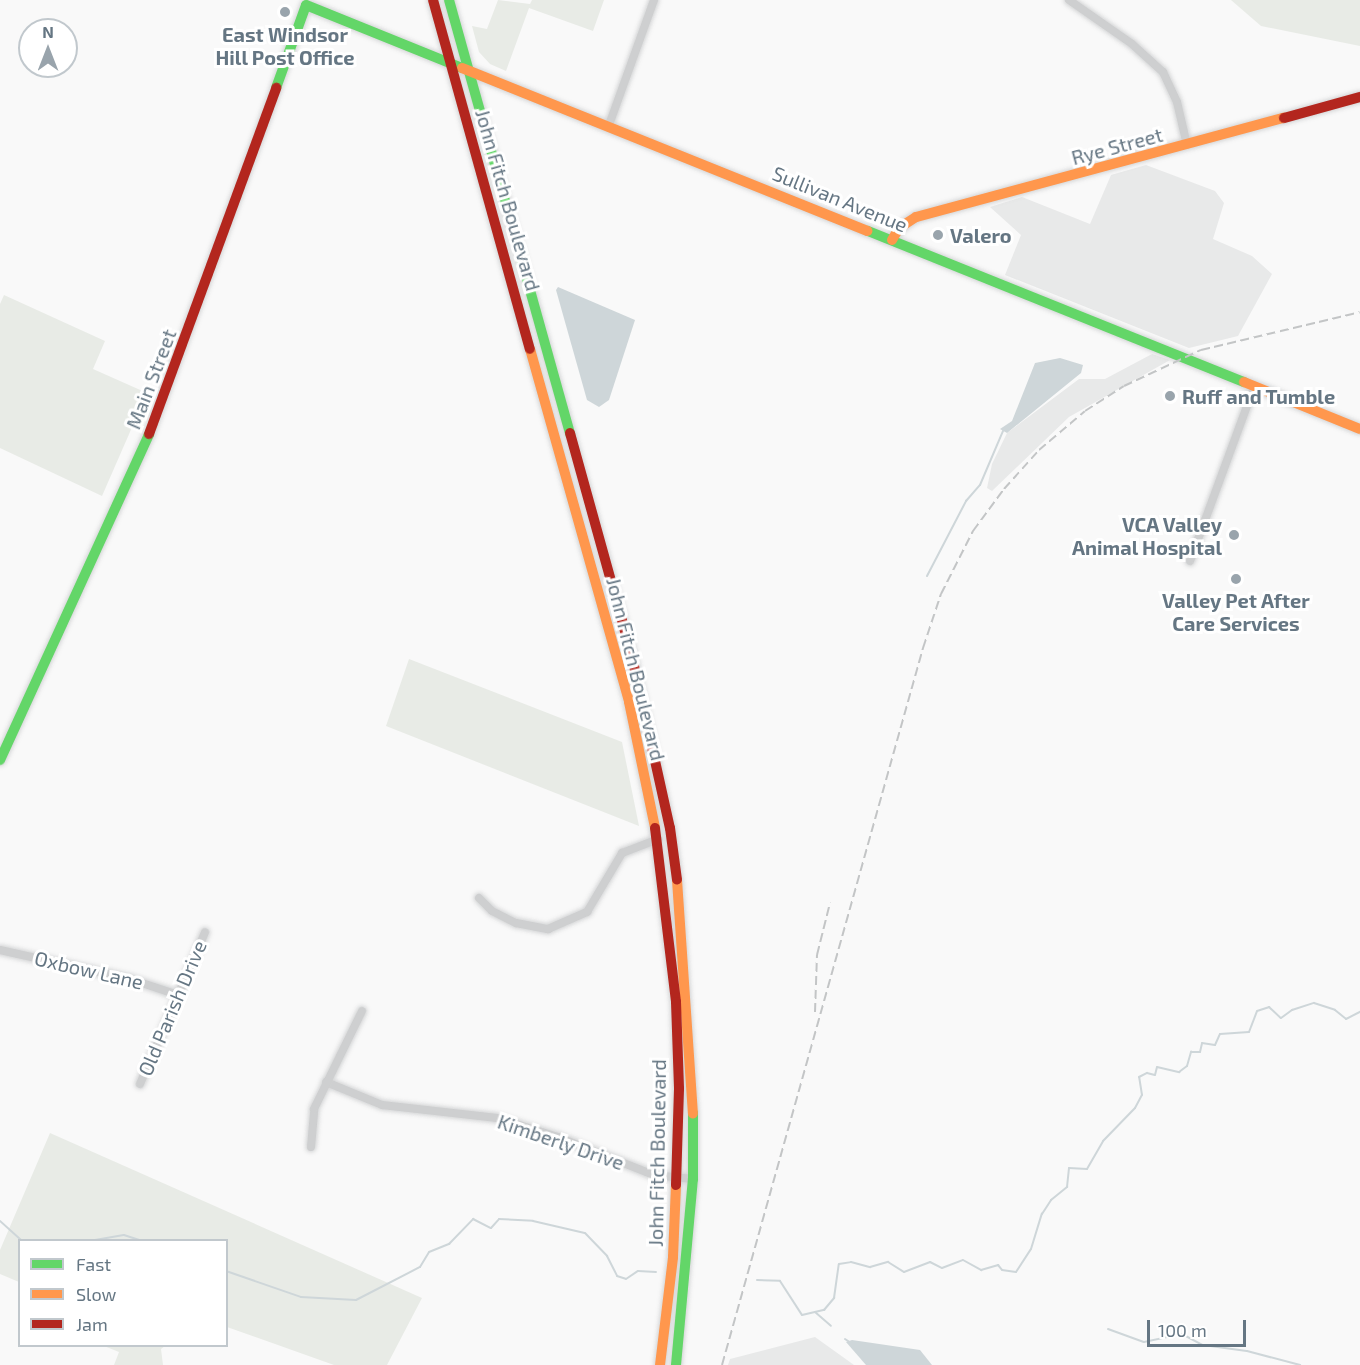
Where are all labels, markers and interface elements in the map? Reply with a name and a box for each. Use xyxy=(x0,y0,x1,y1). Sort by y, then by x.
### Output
marker: East Windsor Hill Post Office xyxy=(278,5,292,19)
north arrow xyxy=(18,18,78,78)
text: N xyxy=(42,22,54,41)
place label: East Windsor Hill Post Office xyxy=(215,22,355,69)
street label: John Fitch Boulevard xyxy=(471,107,545,293)
street label: Rye Street xyxy=(1069,122,1165,170)
street label: Sullivan Avenue xyxy=(769,161,911,237)
place label: Valero xyxy=(950,223,1012,247)
marker: Valero xyxy=(931,228,945,242)
street label: Main Street xyxy=(121,326,181,432)
place label: Ruff and Tumble xyxy=(1182,384,1336,408)
marker: Ruff and Tumble xyxy=(1163,389,1177,403)
place label: VCA Valley Animal Hospital xyxy=(1072,512,1222,559)
marker: VCA Valley Animal Hospital xyxy=(1227,528,1241,542)
marker: Valley Pet After Care Services xyxy=(1229,572,1243,586)
street label: John Fitch Boulevard xyxy=(602,575,670,763)
place label: Valley Pet After Care Services xyxy=(1162,588,1310,635)
street label: Old Parish Drive xyxy=(133,937,211,1079)
street label: Oxbow Lane xyxy=(32,946,146,994)
street label: John Fitch Boulevard xyxy=(643,1059,671,1247)
street label: Kimberly Drive xyxy=(494,1109,628,1175)
legend xyxy=(18,1239,228,1347)
text: Fast xyxy=(76,1253,111,1275)
text: Slow xyxy=(76,1283,116,1305)
scale bar xyxy=(1150,1308,1249,1346)
text: Jam xyxy=(76,1313,108,1335)
text: 100 m xyxy=(1158,1319,1207,1341)

